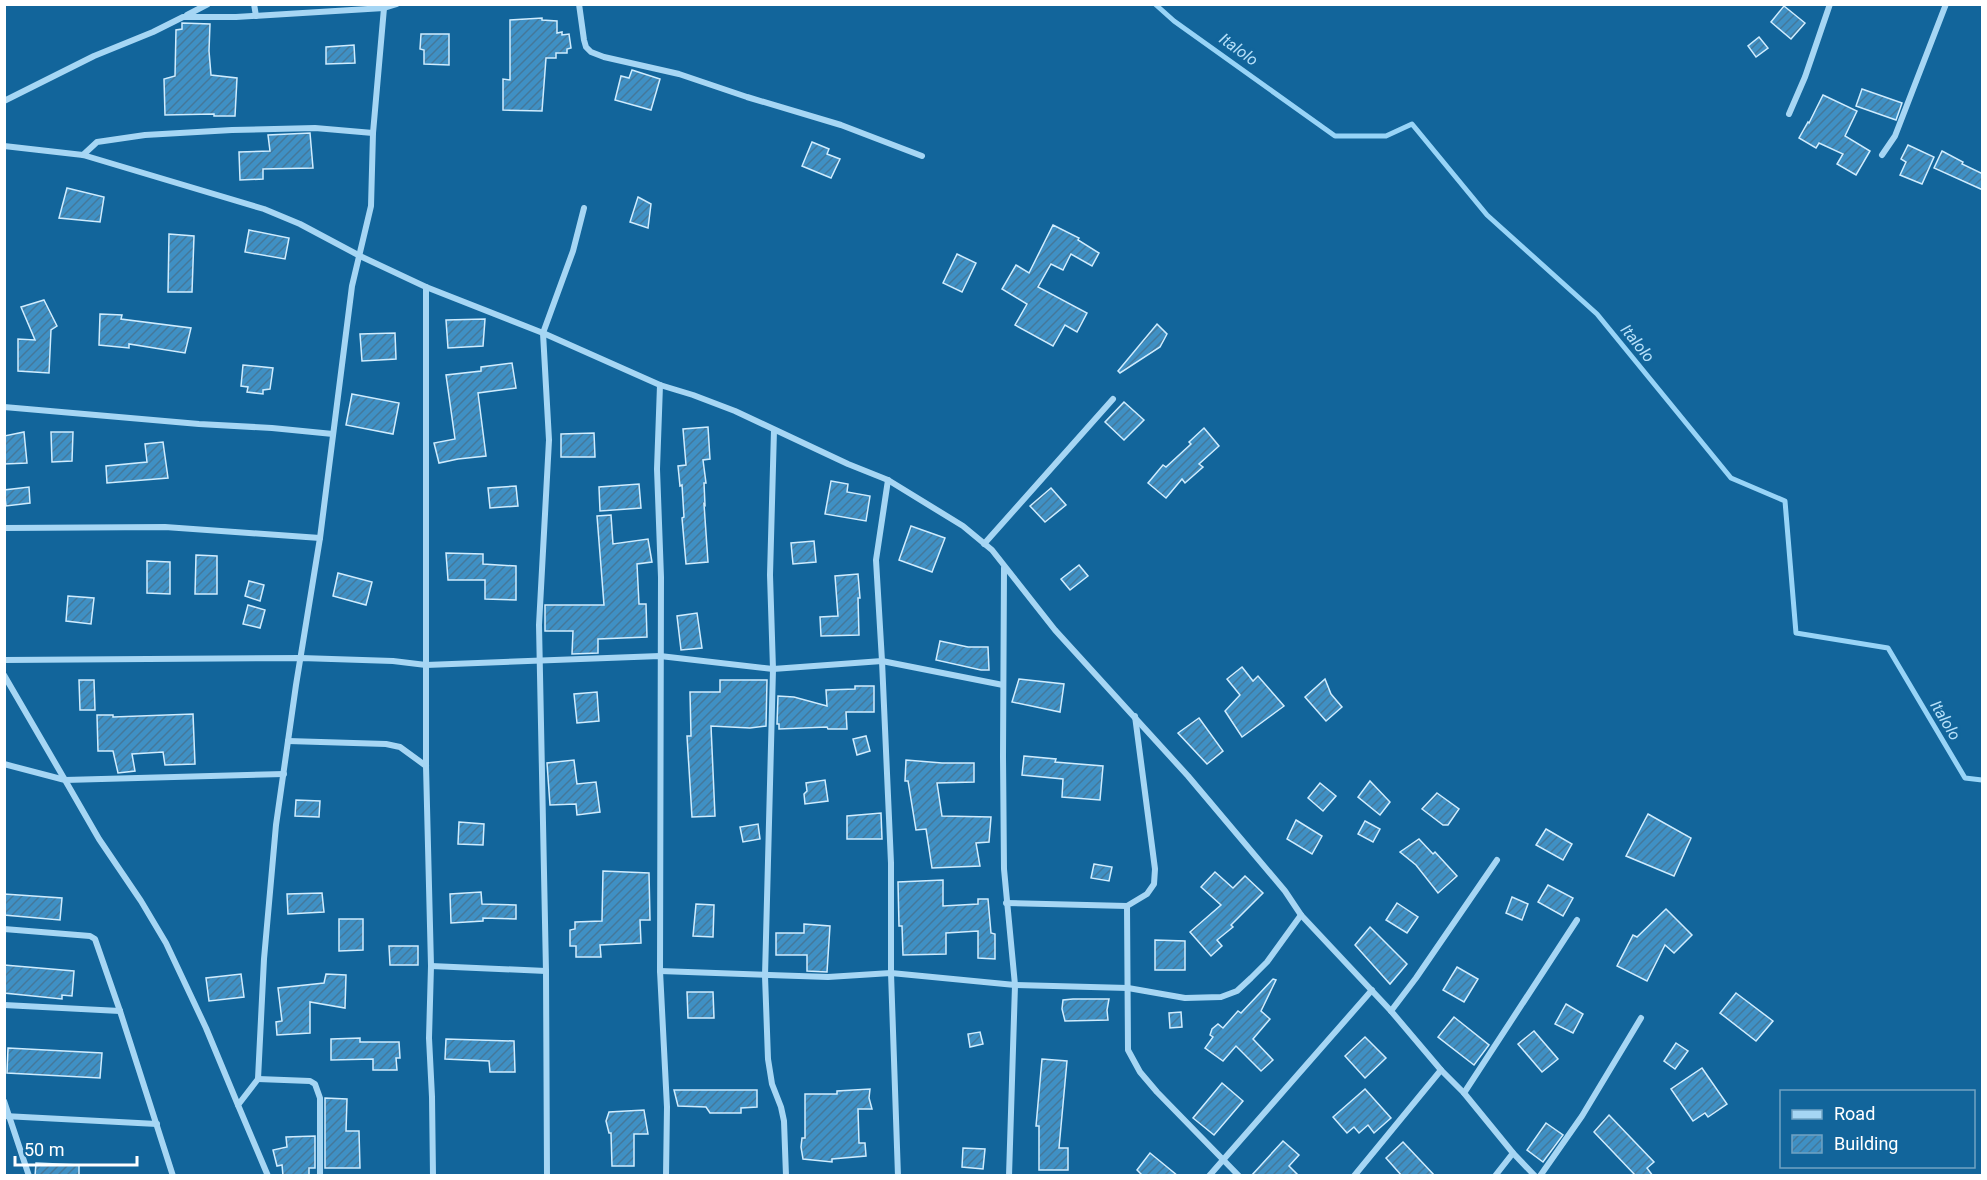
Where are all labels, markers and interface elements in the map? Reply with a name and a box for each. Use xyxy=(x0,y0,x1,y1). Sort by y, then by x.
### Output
water label: Italolo xyxy=(1216,29,1262,70)
water label: Italolo xyxy=(1617,321,1659,366)
water label: Italolo xyxy=(1926,697,1965,744)
legend xyxy=(1780,1090,1975,1168)
text: Road xyxy=(1834,1103,1875,1124)
scale bar xyxy=(15,1129,136,1167)
text: Building xyxy=(1834,1133,1898,1154)
text: 50 m xyxy=(24,1139,64,1160)

